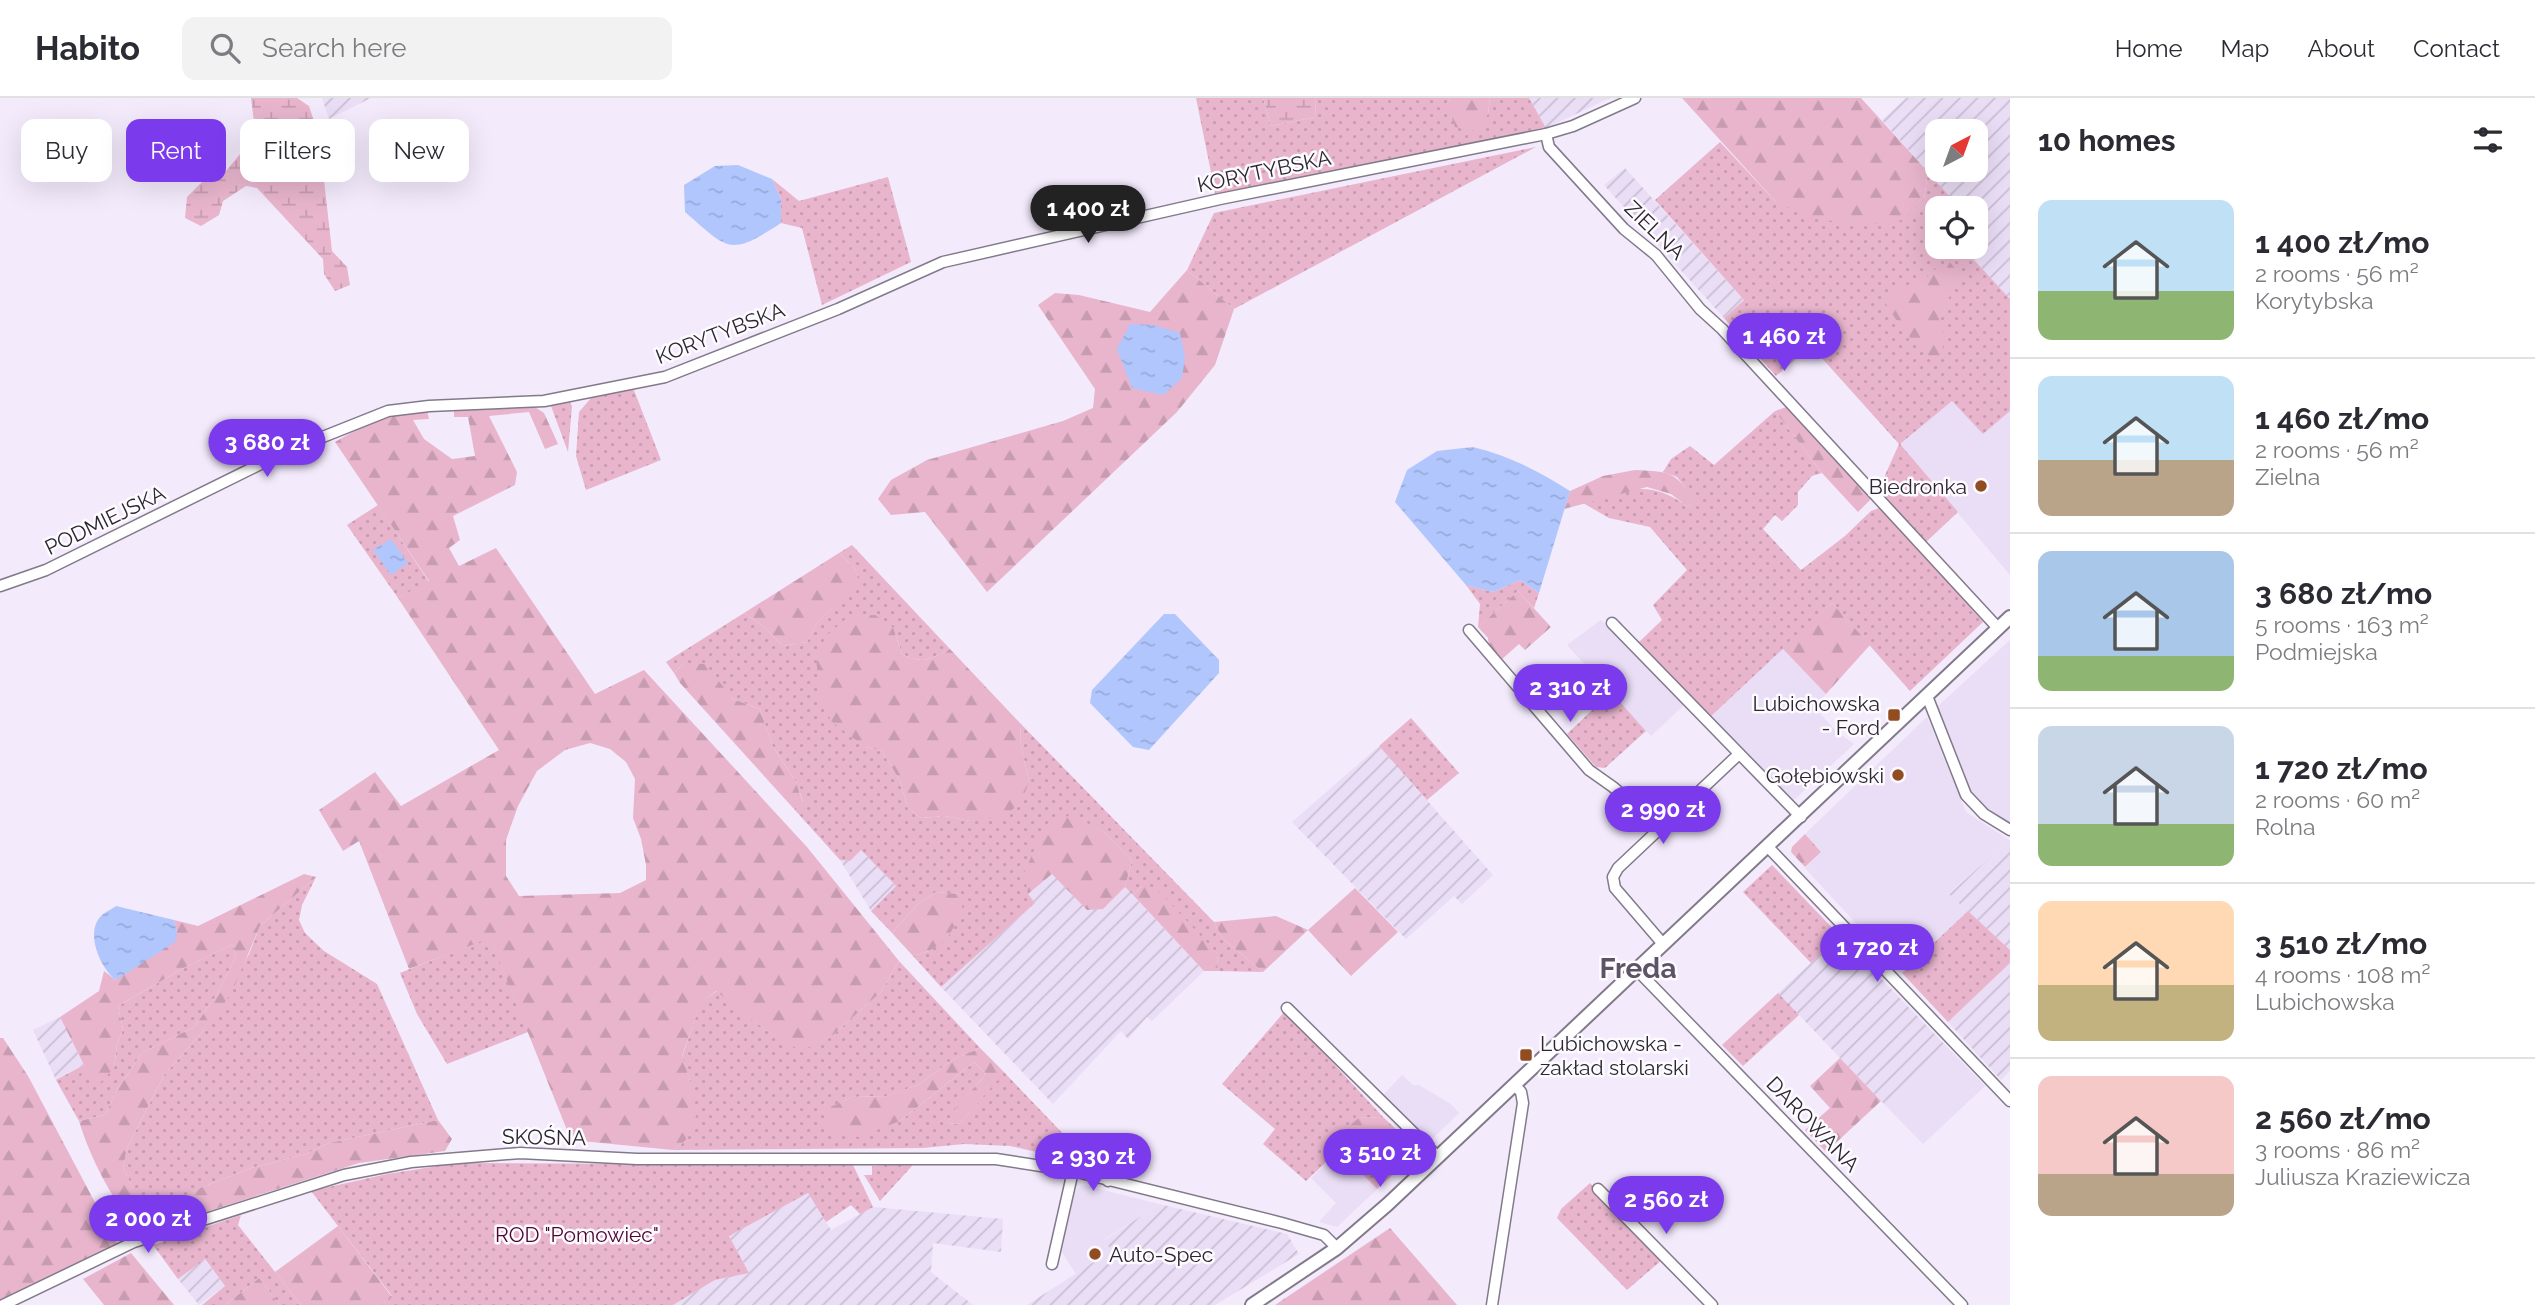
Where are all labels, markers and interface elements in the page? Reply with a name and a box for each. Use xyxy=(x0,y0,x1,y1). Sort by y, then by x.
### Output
search box xyxy=(182,17,672,80)
text: Habito xyxy=(35,29,140,68)
icon: search xyxy=(206,29,244,67)
text: Search here xyxy=(262,33,406,63)
text: Home xyxy=(2115,34,2183,63)
text: Map xyxy=(2221,34,2269,63)
text: About xyxy=(2307,34,2375,63)
text: Contact xyxy=(2413,34,2500,63)
chip: Buy xyxy=(21,119,112,182)
chip: Rent xyxy=(126,119,226,182)
chip: Filters xyxy=(240,119,355,182)
chip: New xyxy=(369,119,469,182)
north arrow xyxy=(1925,119,1988,182)
map controls xyxy=(1925,119,1988,259)
icon: filters xyxy=(2469,121,2507,159)
text: 10 homes xyxy=(2038,123,2175,158)
street label: KORYTYBSKA xyxy=(1195,145,1333,197)
pin: 1 400 zł xyxy=(1016,186,1160,245)
text: 1 400 zł xyxy=(1046,194,1130,221)
street label: ZIELNA xyxy=(1620,195,1690,265)
button: locate xyxy=(1925,196,1988,259)
text: 1 400 zł/mo xyxy=(2255,225,2429,260)
icon: home xyxy=(2094,228,2178,312)
text: 2 rooms · 56 m² xyxy=(2255,260,2419,287)
text: Korytybska xyxy=(2255,287,2373,314)
street label: KORYTYBSKA xyxy=(652,297,788,369)
pin: 1 460 zł xyxy=(1712,314,1856,373)
text: 1 460 zł xyxy=(1743,322,1825,349)
text: 1 460 zł/mo xyxy=(2255,401,2429,436)
icon: home xyxy=(2094,404,2178,488)
pin: 3 680 zł xyxy=(195,420,339,479)
text: 3 680 zł xyxy=(224,428,310,455)
text: 2 rooms · 56 m² xyxy=(2255,436,2419,463)
text: Zielna xyxy=(2255,463,2320,490)
place label: Biedronka xyxy=(1869,474,1967,499)
marker: Biedronka xyxy=(1973,478,1989,494)
street label: PODMIEJSKA xyxy=(41,480,169,560)
text: 3 680 zł/mo xyxy=(2255,576,2432,611)
icon: home xyxy=(2094,579,2178,663)
text: 5 rooms · 163 m² xyxy=(2255,611,2429,638)
text: Podmiejska xyxy=(2255,638,2378,665)
pin: 2 310 zł xyxy=(1498,664,1642,724)
text: 2 310 zł xyxy=(1529,673,1611,700)
place label: Lubichowska - Ford xyxy=(1752,691,1880,740)
marker: Lubichowska - Ford xyxy=(1886,707,1902,723)
text: 1 720 zł/mo xyxy=(2255,751,2428,786)
icon: home xyxy=(2094,754,2178,838)
place label: Gołębiowski xyxy=(1766,763,1884,788)
marker: Gołębiowski xyxy=(1890,767,1906,783)
pin: 2 990 zł xyxy=(1591,786,1735,846)
text: 2 rooms · 60 m² xyxy=(2255,786,2420,813)
text: 2 990 zł xyxy=(1621,795,1705,822)
text: Rolna xyxy=(2255,813,2316,840)
pin: 1 720 zł xyxy=(1805,924,1949,984)
text: 3 510 zł/mo xyxy=(2255,926,2427,961)
icon: home xyxy=(2094,929,2178,1013)
text: 1 720 zł xyxy=(1836,933,1918,960)
district label: Freda xyxy=(1600,952,1676,985)
text: 4 rooms · 108 m² xyxy=(2255,961,2430,988)
text: Lubichowska xyxy=(2255,988,2395,1015)
place label: Lubichowska - zakład stolarski xyxy=(1540,1031,1689,1080)
marker: Lubichowska - zakład stolarski xyxy=(1518,1047,1534,1063)
street label: DAROWANA xyxy=(1761,1071,1865,1177)
text: 2 560 zł/mo xyxy=(2255,1101,2431,1136)
icon: home xyxy=(2094,1104,2178,1188)
street label: SKOŚNA xyxy=(502,1124,586,1150)
pin: 3 510 zł xyxy=(1308,1130,1452,1189)
pin: 2 930 zł xyxy=(1021,1134,1165,1193)
text: 3 rooms · 86 m² xyxy=(2255,1136,2420,1163)
text: 3 510 zł xyxy=(1339,1138,1421,1165)
text: 2 930 zł xyxy=(1051,1142,1135,1169)
text: Juliusza Kraziewicza xyxy=(2255,1163,2470,1190)
pin: 2 560 zł xyxy=(1594,1176,1738,1236)
text: 2 560 zł xyxy=(1624,1185,1708,1212)
pin: 2 000 zł xyxy=(76,1196,220,1255)
text: 2 000 zł xyxy=(105,1204,191,1231)
park label: ROD "Pomowiec" xyxy=(495,1222,659,1247)
place label: Auto-Spec xyxy=(1109,1242,1213,1267)
marker: Auto-Spec xyxy=(1087,1246,1103,1262)

